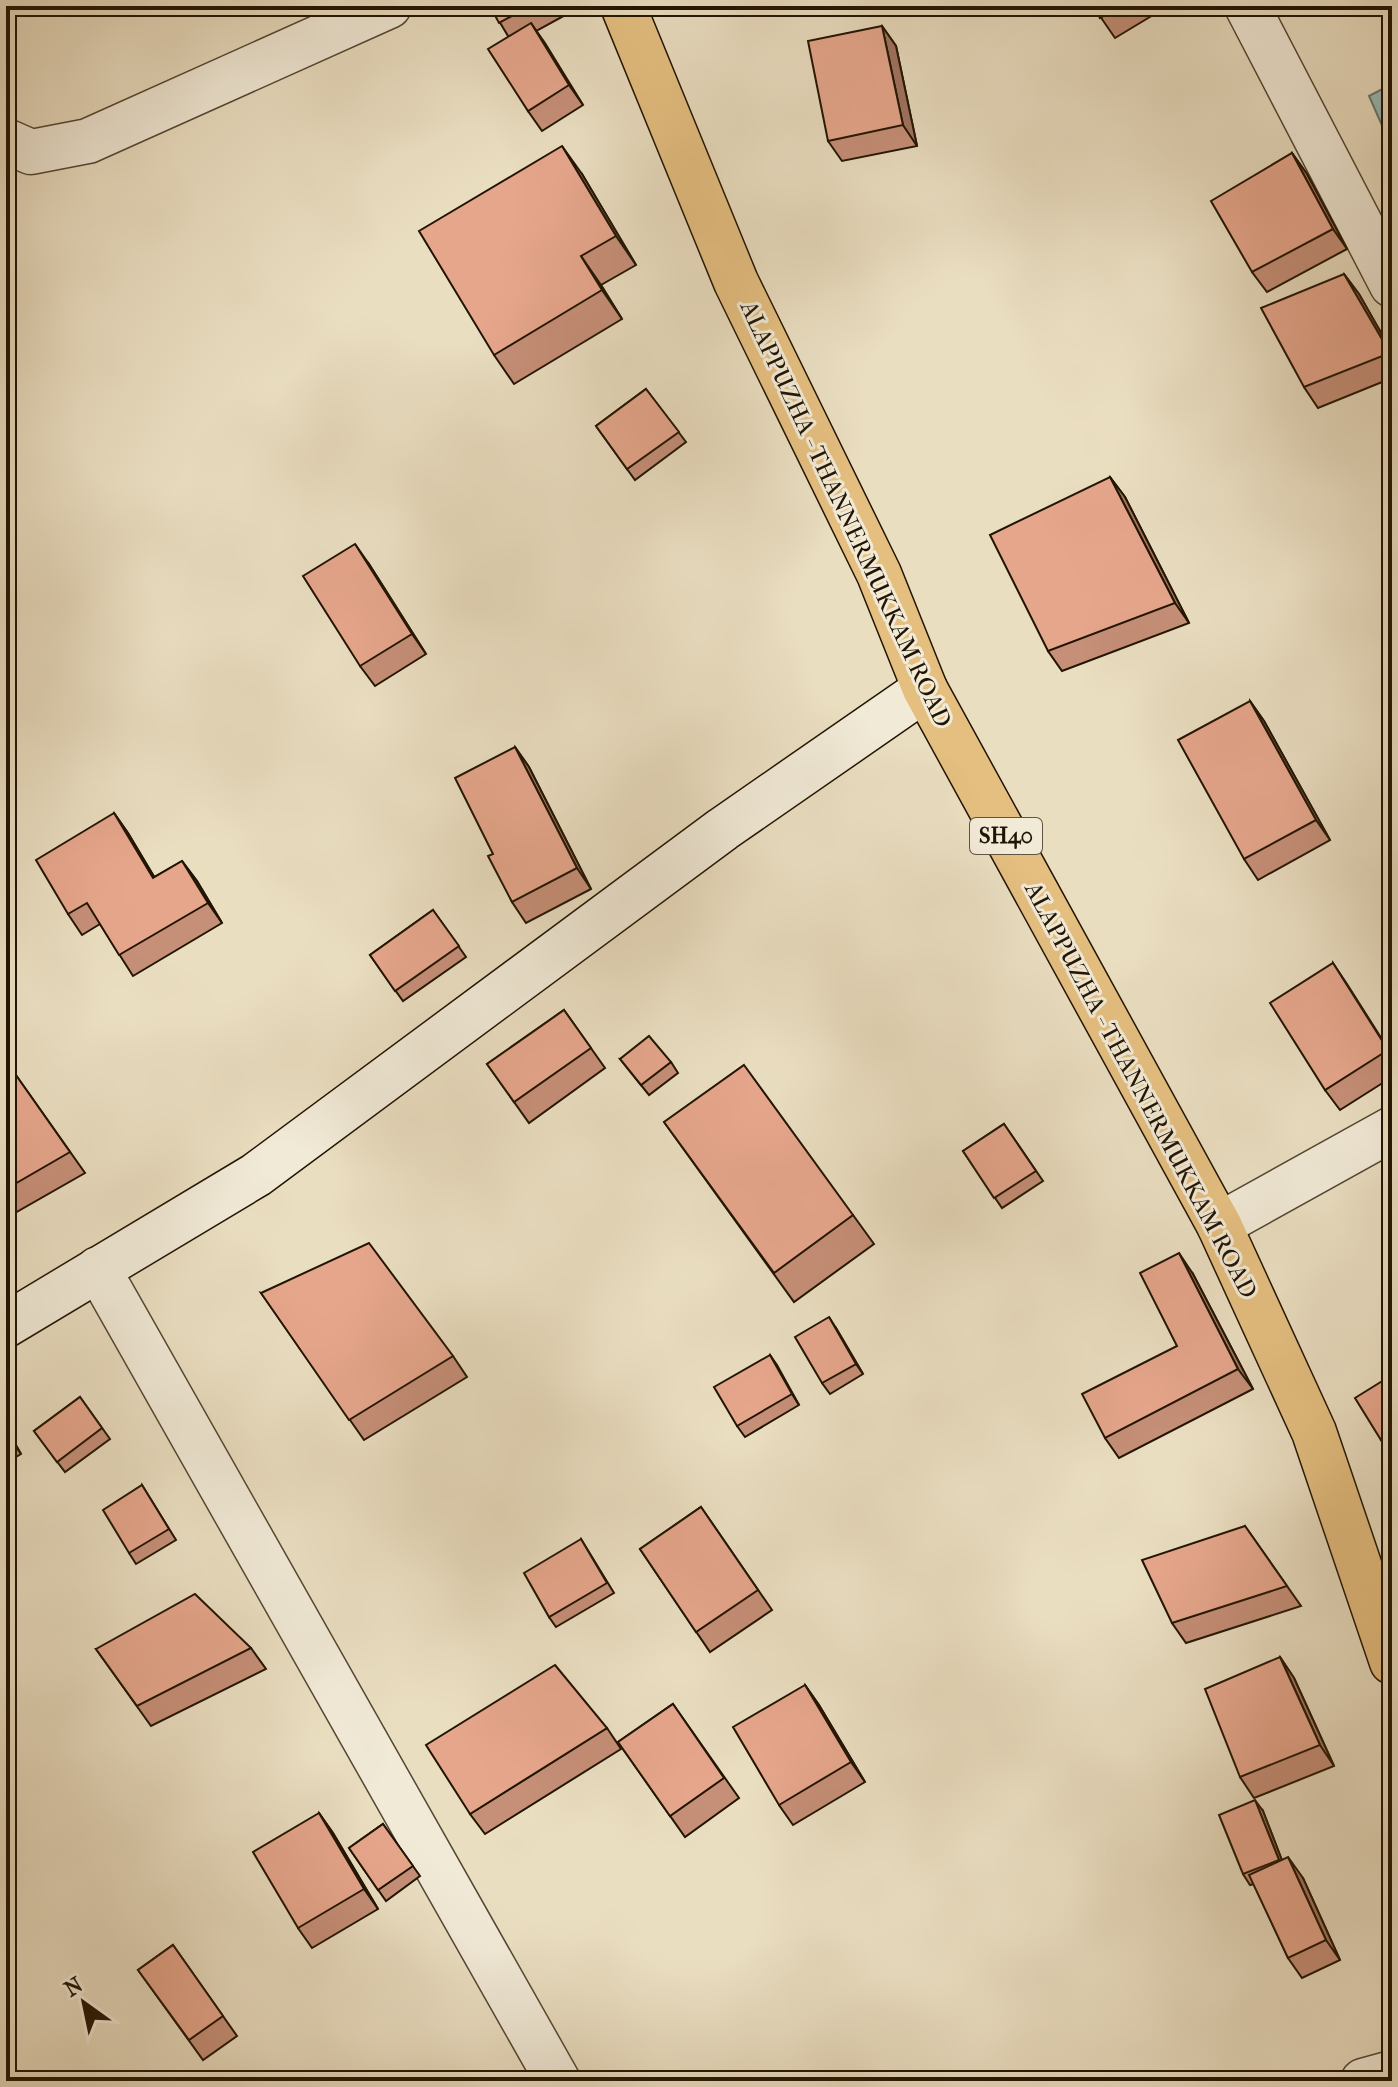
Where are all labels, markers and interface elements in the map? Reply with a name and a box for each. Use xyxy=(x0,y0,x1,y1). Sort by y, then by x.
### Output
street label: ALAPPUZHA - THANNERMUKKAM ROAD xyxy=(734,295,957,732)
road number: SH40 xyxy=(970,818,1042,854)
street label: ALAPPUZHA - THANNERMUKKAM ROAD xyxy=(1018,876,1263,1303)
north arrow xyxy=(44,1963,124,2043)
text: N xyxy=(60,1971,88,2003)

